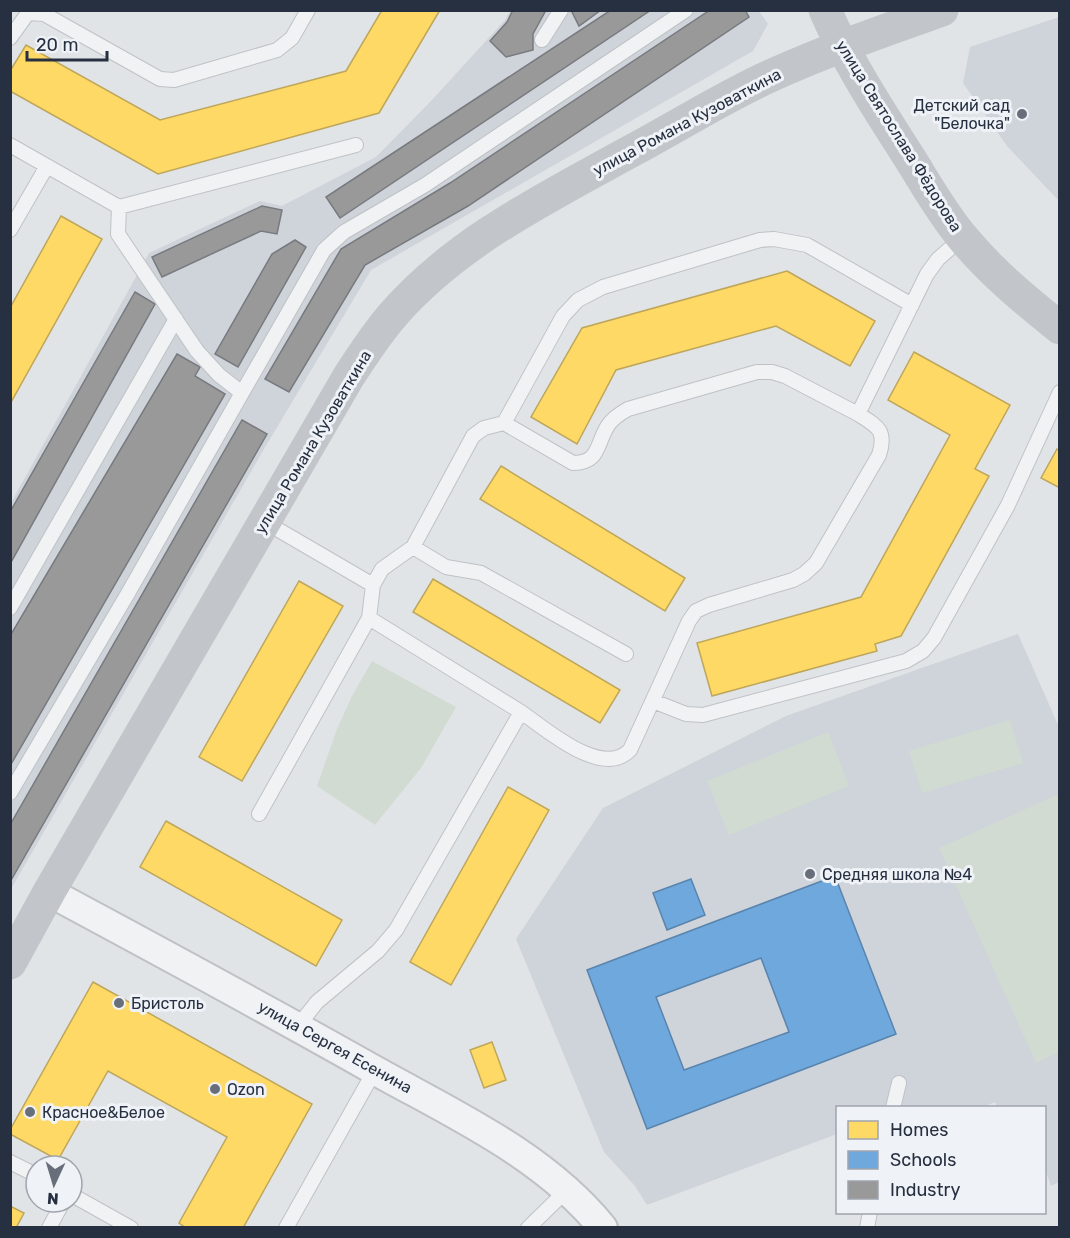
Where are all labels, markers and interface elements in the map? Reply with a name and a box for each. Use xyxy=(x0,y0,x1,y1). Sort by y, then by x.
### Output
scale bar xyxy=(27,24,106,62)
text: 20 m xyxy=(36,34,78,56)
street label: улица Святослава Фёдорова xyxy=(832,37,966,235)
street label: улица Романа Кузоваткина xyxy=(590,64,784,180)
place label: Детский сад "Белочка" xyxy=(913,96,1010,133)
marker: Детский сад "Белочка" xyxy=(1015,107,1029,121)
street label: улица Романа Кузоваткина xyxy=(251,347,375,537)
place label: Средняя школа №4 xyxy=(822,865,972,884)
marker: Средняя школа №4 xyxy=(803,867,817,881)
place label: Бристоль xyxy=(131,994,204,1013)
marker: Бристоль xyxy=(112,996,126,1010)
street label: улица Сергея Есенина xyxy=(255,997,415,1097)
place label: Ozon xyxy=(227,1080,265,1099)
marker: Ozon xyxy=(208,1082,222,1096)
place label: Красное&Белое xyxy=(42,1103,165,1122)
marker: Красное&Белое xyxy=(23,1105,37,1119)
legend xyxy=(836,1106,1046,1214)
text: Homes xyxy=(890,1119,948,1141)
text: Schools xyxy=(890,1149,956,1171)
north arrow xyxy=(24,1154,84,1214)
text: Industry xyxy=(890,1179,960,1201)
text: N xyxy=(47,1189,59,1208)

